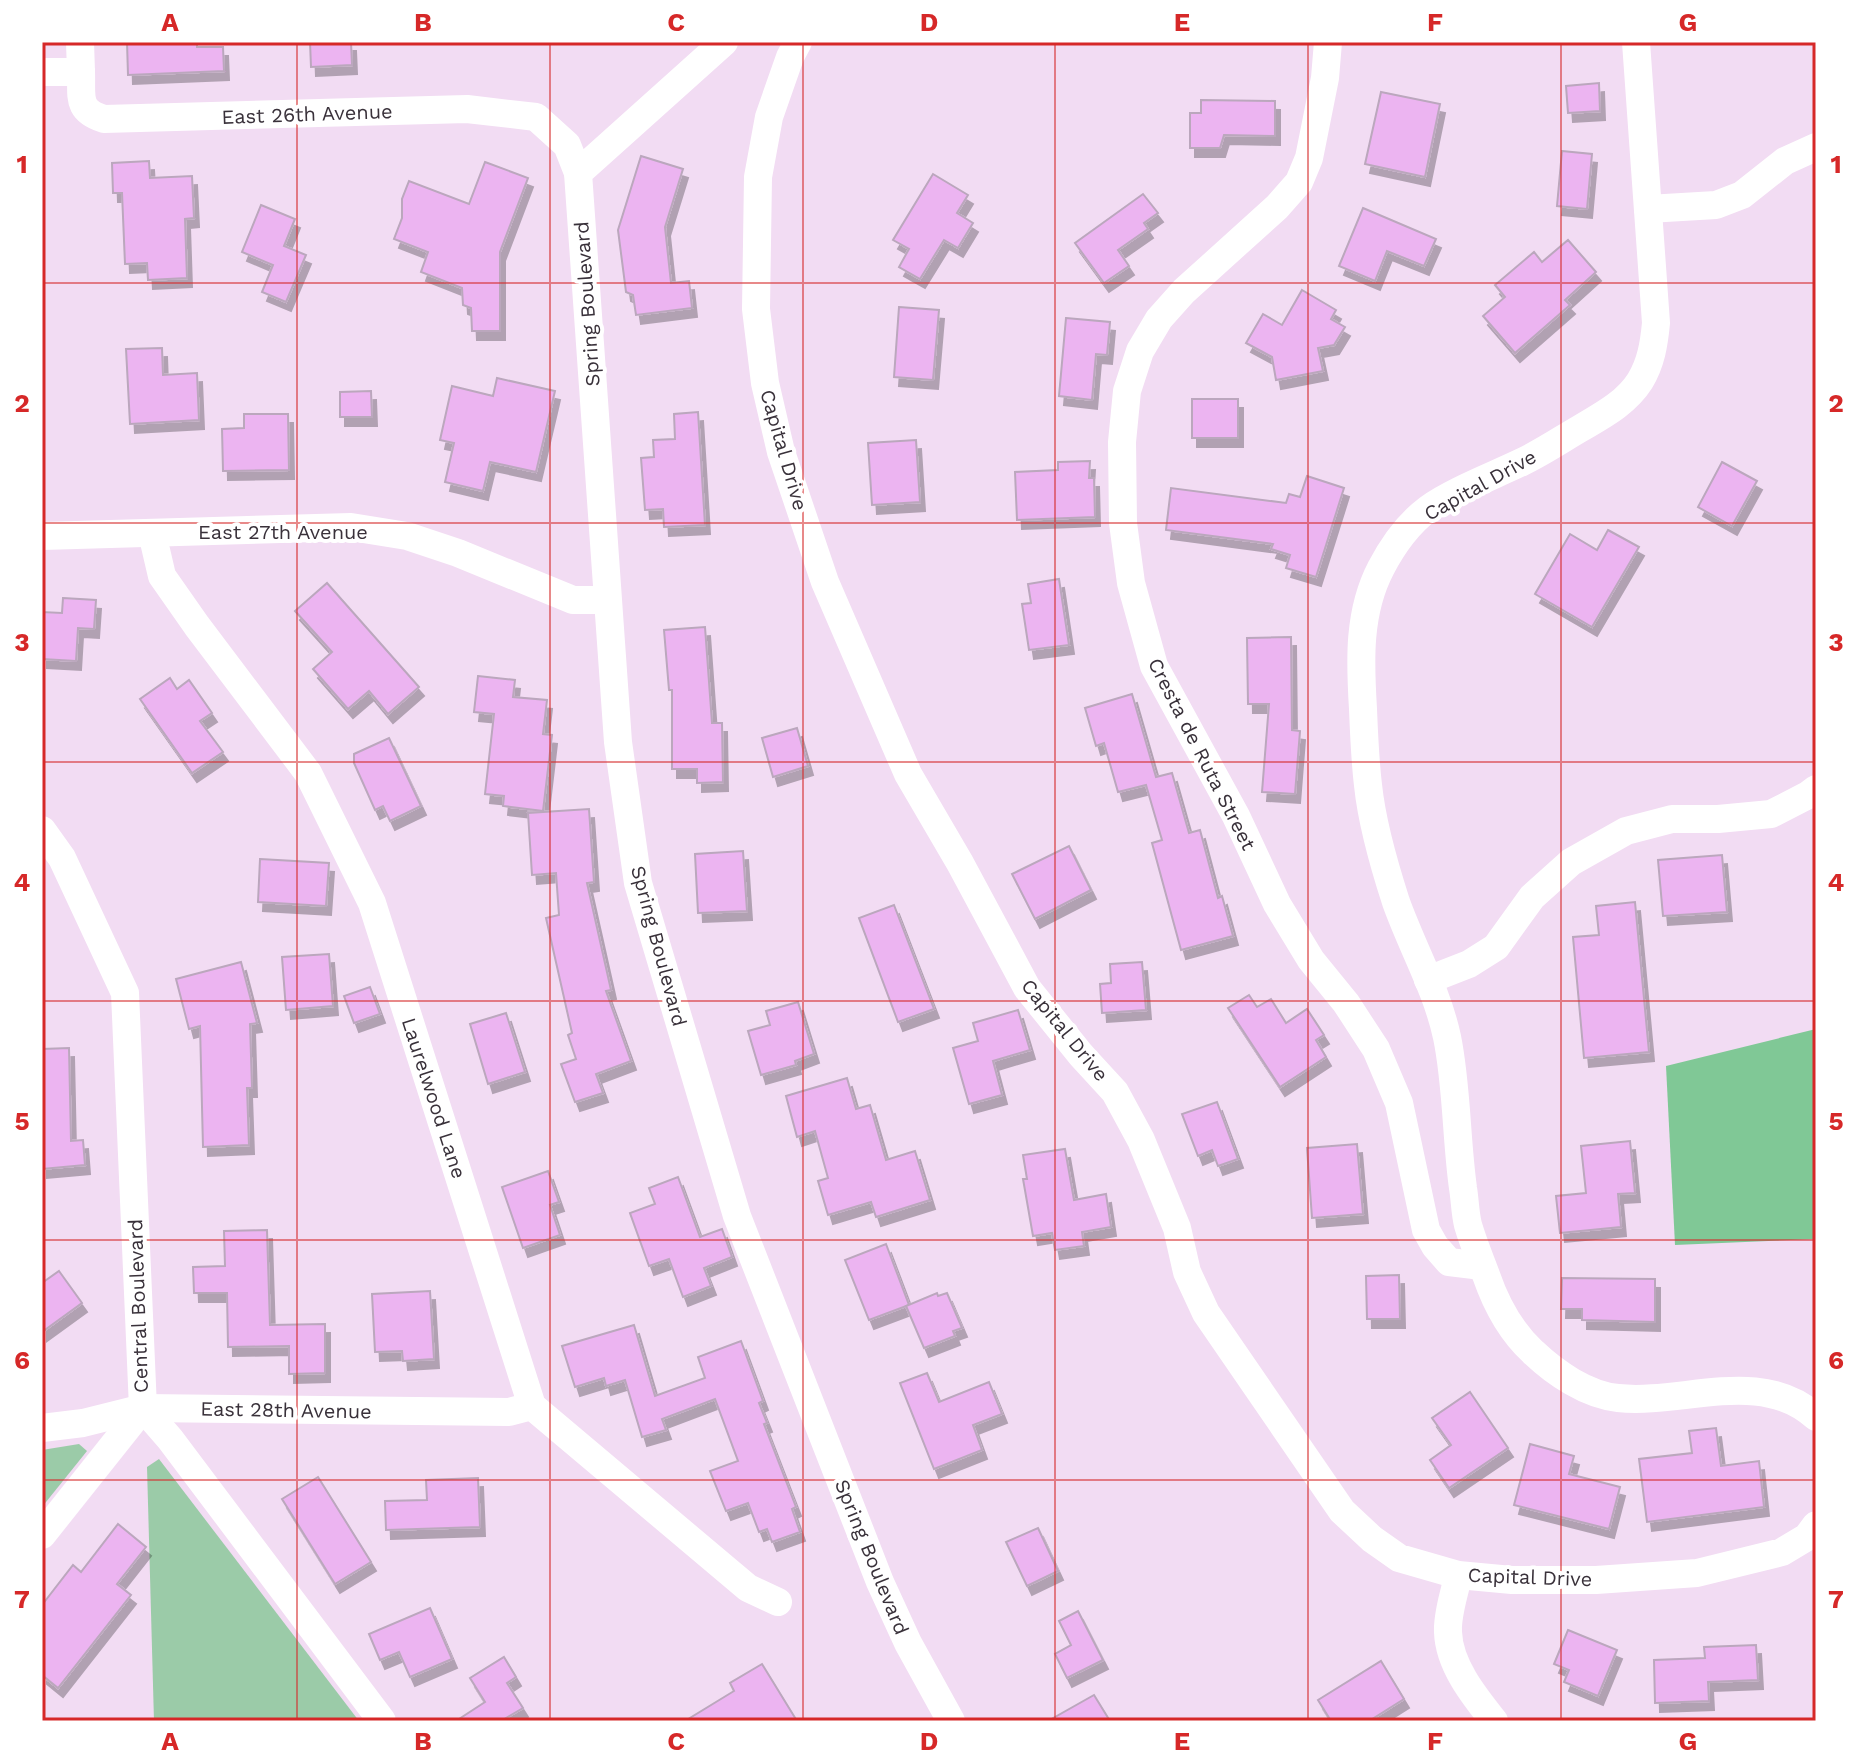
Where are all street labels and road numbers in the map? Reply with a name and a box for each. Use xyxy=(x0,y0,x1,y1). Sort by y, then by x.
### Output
street label: East 26th Avenue xyxy=(221,99,393,129)
street label: Spring Boulevard xyxy=(569,221,605,387)
street label: Capital Drive xyxy=(755,387,813,513)
street label: Capital Drive xyxy=(1420,444,1540,526)
street label: East 27th Avenue xyxy=(198,520,368,544)
street label: Cresta de Ruta Street xyxy=(1143,654,1261,855)
street label: Spring Boulevard xyxy=(626,863,692,1029)
street label: Capital Drive xyxy=(1016,974,1114,1086)
street label: Laurelwood Lane xyxy=(397,1015,471,1181)
street label: Central Boulevard xyxy=(123,1219,153,1393)
street label: East 28th Avenue xyxy=(200,1397,372,1423)
street label: Spring Boulevard xyxy=(830,1476,914,1638)
street label: Capital Drive xyxy=(1467,1563,1593,1591)

